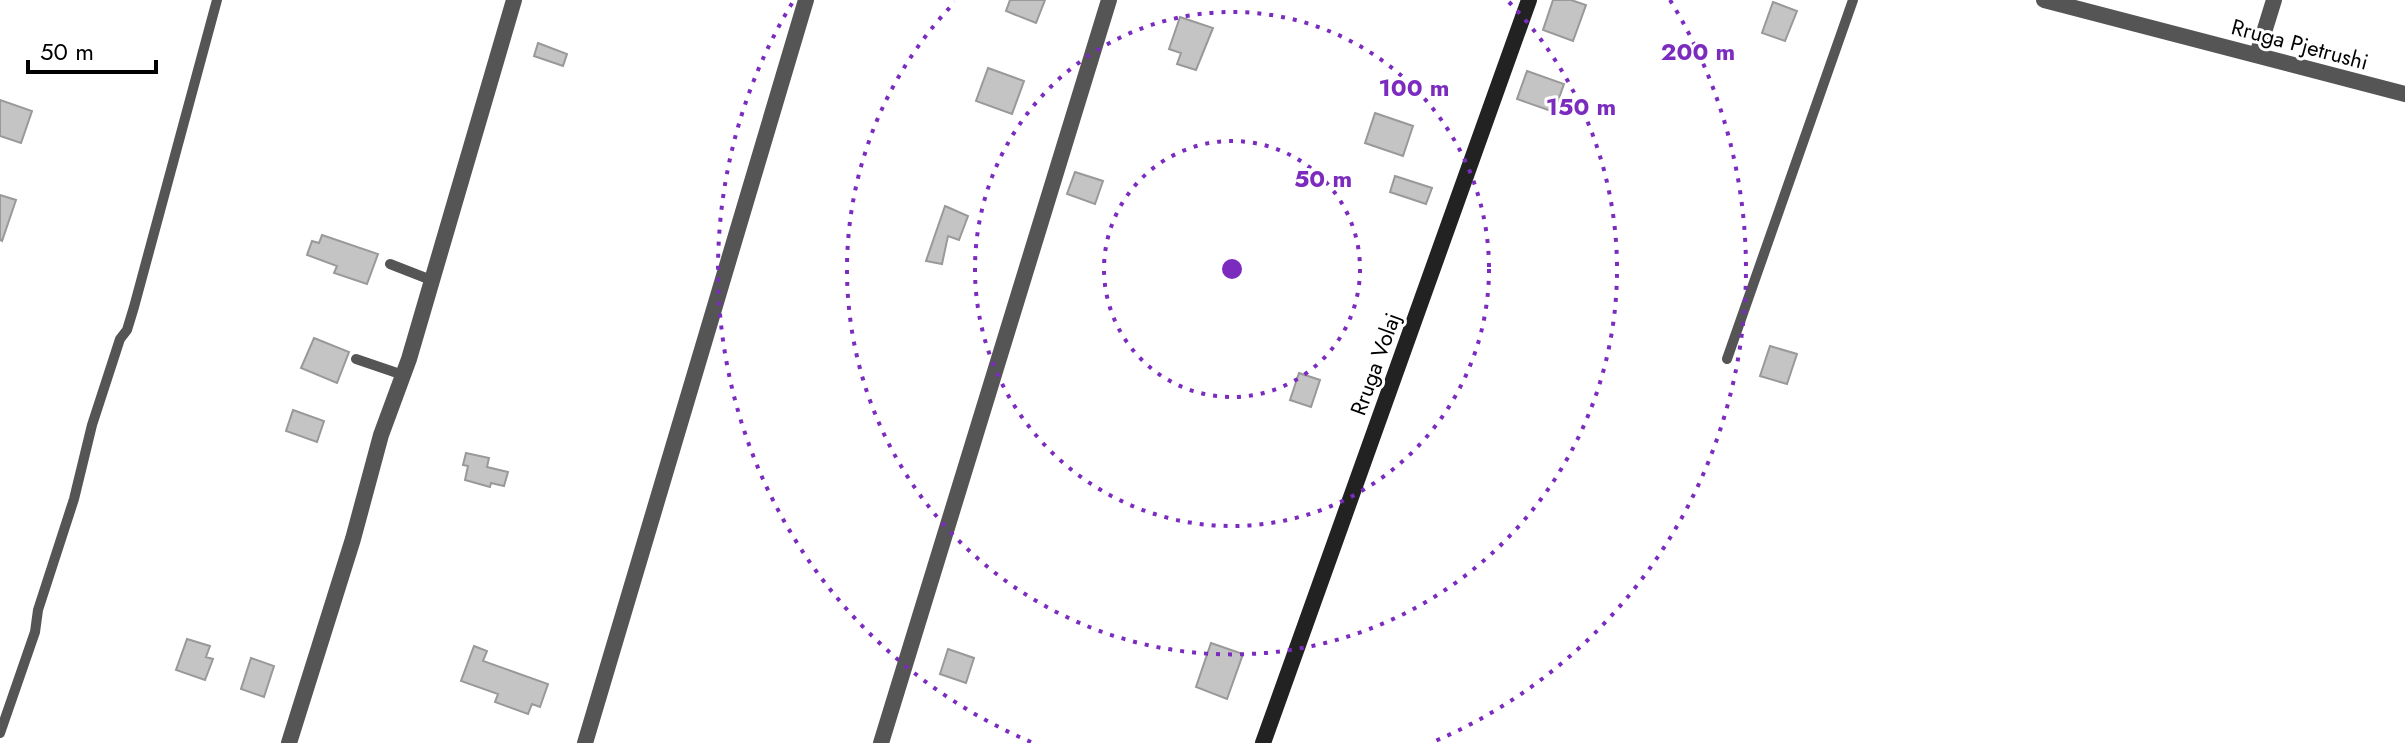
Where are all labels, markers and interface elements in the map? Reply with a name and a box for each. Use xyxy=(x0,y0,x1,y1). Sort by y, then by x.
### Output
street label: Rruga Pjetrushi xyxy=(2228,10,2372,78)
scale bar xyxy=(28,24,156,74)
text: 50 m xyxy=(40,34,94,69)
text: 200 m xyxy=(1661,34,1735,69)
text: 100 m xyxy=(1379,70,1449,105)
text: 150 m xyxy=(1546,89,1616,124)
text: 50 m xyxy=(1294,161,1352,196)
centre of rings xyxy=(1218,255,1246,283)
street label: Rruga Volaj xyxy=(1342,308,1408,420)

